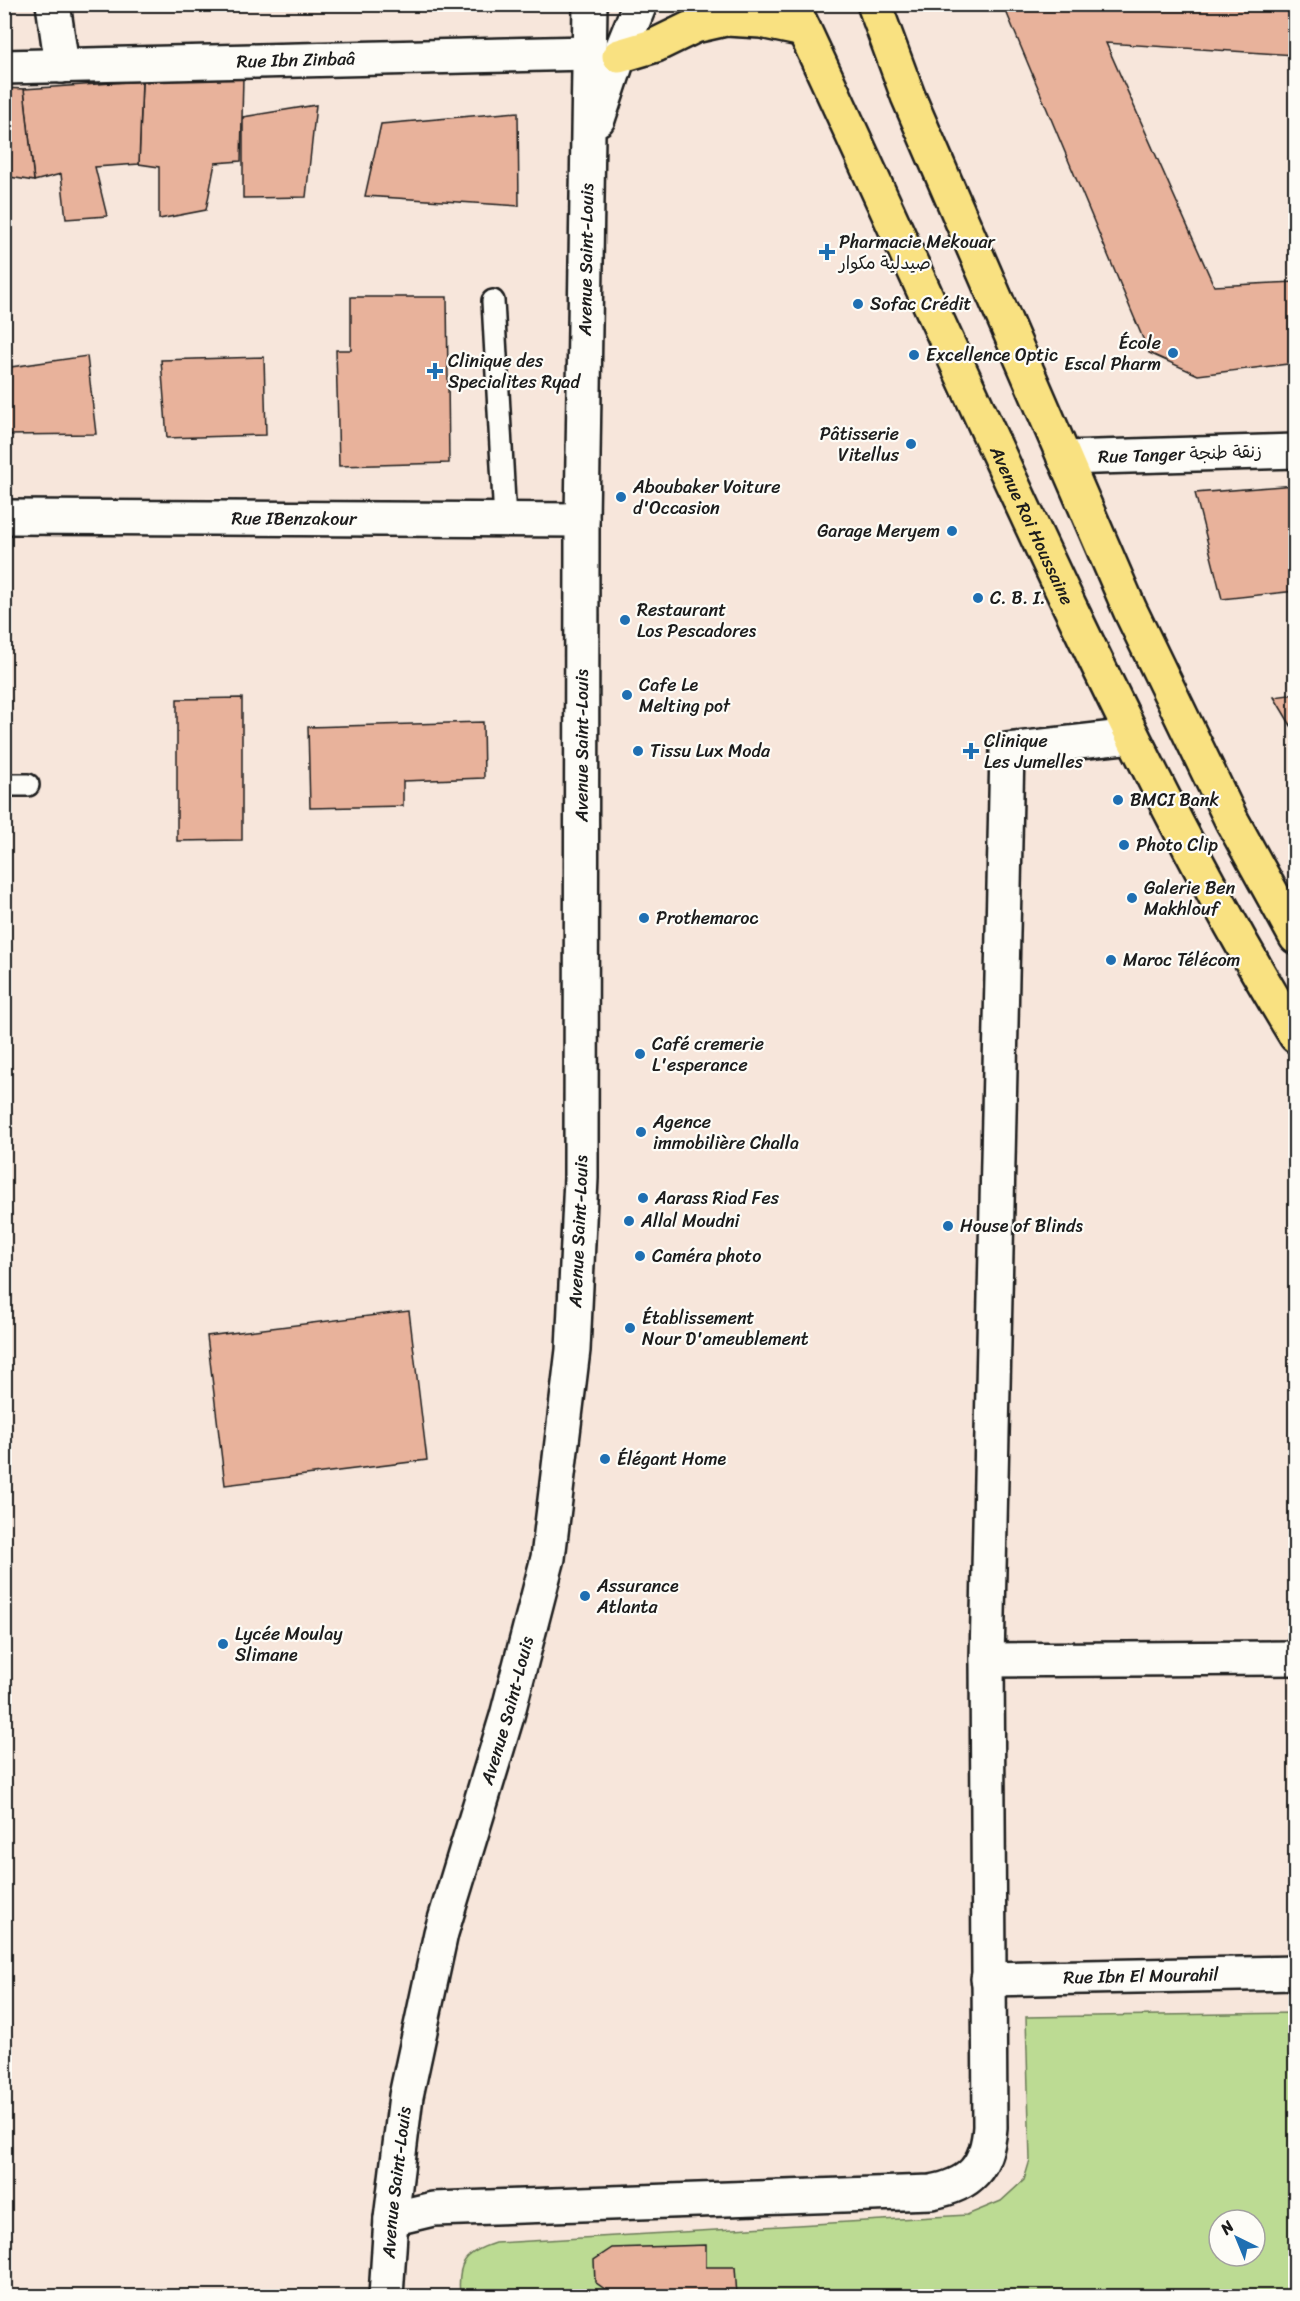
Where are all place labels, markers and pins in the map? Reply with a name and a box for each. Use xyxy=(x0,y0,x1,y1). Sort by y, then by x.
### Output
place label: Pharmacie Mekouar صيدلية مكوار xyxy=(837,226,997,279)
marker: Pharmacie Mekouar صيدلية مكوار xyxy=(820,245,834,259)
place label: Sofac Crédit xyxy=(870,288,971,320)
marker: Sofac Crédit xyxy=(851,297,865,311)
place label: École Escal Pharm xyxy=(1064,327,1161,380)
place label: Excellence Optic xyxy=(926,339,1058,371)
place label: Clinique des Specialites Ryad xyxy=(448,345,581,398)
marker: École Escal Pharm xyxy=(1166,346,1180,360)
marker: Excellence Optic xyxy=(907,348,921,362)
marker: Clinique des Specialites Ryad xyxy=(426,362,444,380)
place label: Pâtisserie Vitellus xyxy=(820,418,900,471)
marker: Pâtisserie Vitellus xyxy=(904,437,918,451)
place label: Aboubaker Voiture d'Occasion xyxy=(632,471,780,524)
marker: Aboubaker Voiture d'Occasion xyxy=(614,490,628,504)
place label: Garage Meryem xyxy=(817,515,940,547)
marker: Garage Meryem xyxy=(945,524,959,538)
place label: C. B. I. xyxy=(990,582,1046,614)
marker: C. B. I. xyxy=(971,591,985,605)
place label: Restaurant Los Pescadores xyxy=(637,594,757,647)
marker: Restaurant Los Pescadores xyxy=(618,613,632,627)
place label: Cafe Le Melting pot xyxy=(639,669,731,722)
marker: Cafe Le Melting pot xyxy=(620,688,634,702)
place label: Clinique Les Jumelles xyxy=(984,725,1084,778)
place label: Tissu Lux Moda xyxy=(650,735,771,767)
marker: Clinique Les Jumelles xyxy=(962,742,980,760)
marker: Tissu Lux Moda xyxy=(631,744,645,758)
place label: BMCI Bank xyxy=(1130,784,1219,816)
marker: BMCI Bank xyxy=(1111,793,1125,807)
place label: Photo Clip xyxy=(1136,829,1219,861)
marker: Photo Clip xyxy=(1117,838,1131,852)
place label: Galerie Ben Makhlouf xyxy=(1144,872,1236,925)
marker: Galerie Ben Makhlouf xyxy=(1125,891,1139,905)
place label: Prothemaroc xyxy=(656,902,758,934)
marker: Prothemaroc xyxy=(637,911,651,925)
place label: Maroc Télécom xyxy=(1123,944,1241,976)
marker: Maroc Télécom xyxy=(1104,953,1118,967)
place label: Café cremerie L'esperance xyxy=(652,1028,764,1081)
marker: Café cremerie L'esperance xyxy=(633,1047,647,1061)
place label: Agence immobilière Challa xyxy=(652,1106,799,1159)
marker: Agence immobilière Challa xyxy=(634,1125,648,1139)
place label: Aarass Riad Fes xyxy=(654,1182,780,1214)
marker: Aarass Riad Fes xyxy=(636,1191,650,1205)
place label: Allal Moudni xyxy=(640,1205,741,1237)
place label: House of Blinds xyxy=(960,1210,1083,1242)
marker: Allal Moudni xyxy=(622,1214,636,1228)
marker: House of Blinds xyxy=(941,1219,955,1233)
place label: Caméra photo xyxy=(652,1240,761,1272)
marker: Caméra photo xyxy=(633,1249,647,1263)
place label: Établissement Nour D'ameublement xyxy=(642,1302,809,1355)
marker: Établissement Nour D'ameublement xyxy=(623,1321,637,1335)
place label: Élégant Home xyxy=(617,1443,727,1475)
marker: Élégant Home xyxy=(598,1452,612,1466)
place label: Assurance Atlanta xyxy=(596,1570,679,1623)
marker: Assurance Atlanta xyxy=(578,1589,592,1603)
place label: Lycée Moulay Slimane xyxy=(235,1618,343,1671)
marker: Lycée Moulay Slimane xyxy=(216,1637,230,1651)

